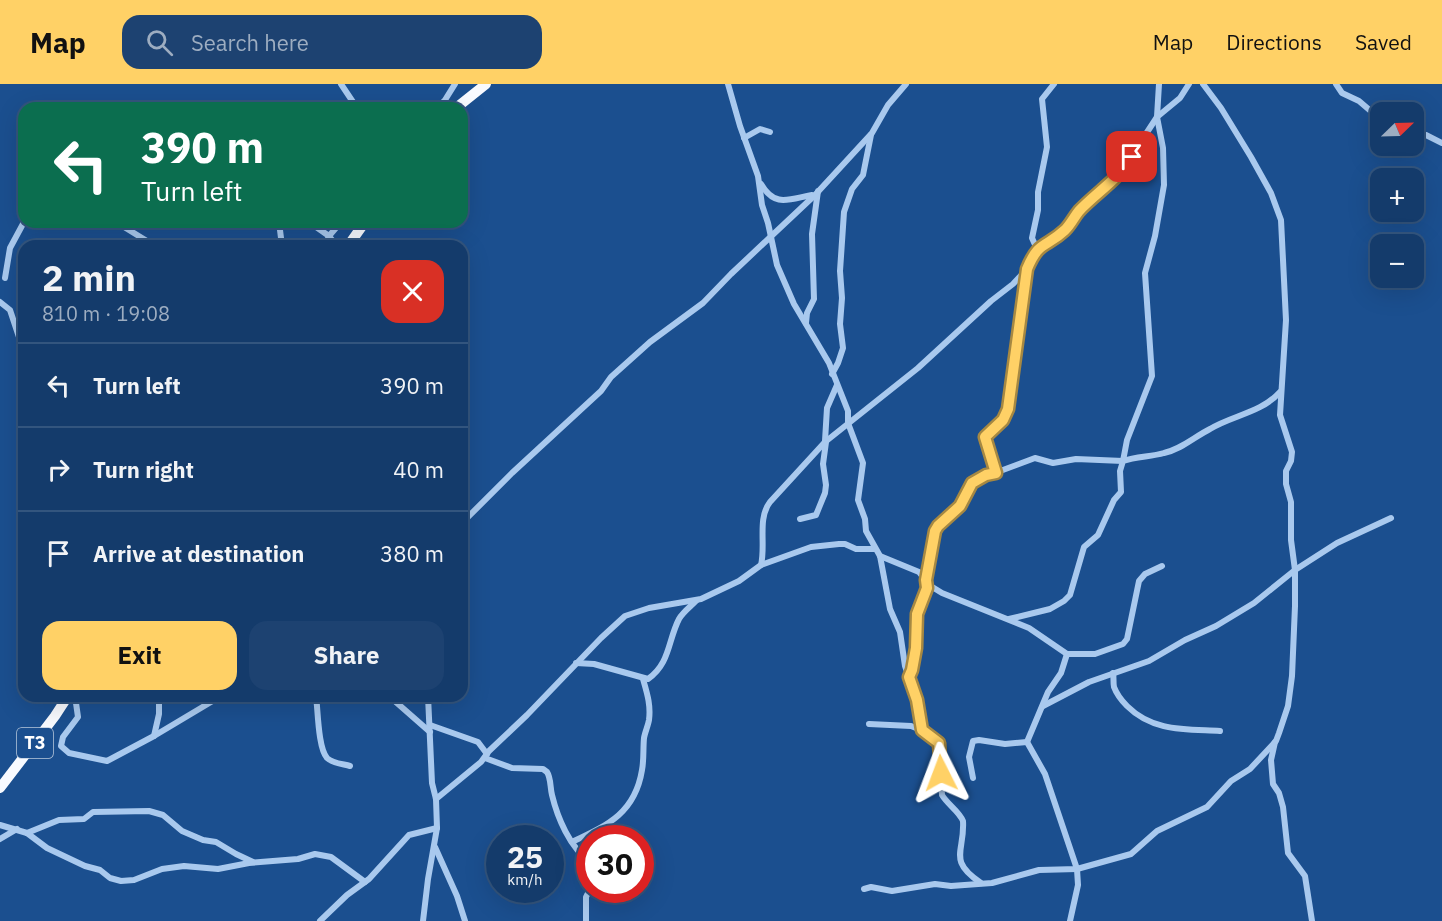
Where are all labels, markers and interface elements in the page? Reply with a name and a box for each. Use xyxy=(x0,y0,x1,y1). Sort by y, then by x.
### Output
search box xyxy=(122,15,542,69)
text: Map xyxy=(30,24,86,61)
icon: search xyxy=(143,26,176,59)
text: Search here xyxy=(191,28,309,57)
text: Map xyxy=(1153,28,1193,56)
text: Directions xyxy=(1226,28,1322,56)
text: Saved xyxy=(1355,28,1412,56)
north arrow xyxy=(1370,102,1424,156)
map controls xyxy=(1370,102,1424,288)
text: 390 m xyxy=(141,120,264,175)
icon: left xyxy=(42,126,120,204)
pin xyxy=(1106,131,1157,182)
icon: arrive xyxy=(1115,140,1148,173)
button: + xyxy=(1370,168,1424,222)
text: Turn left xyxy=(141,173,242,208)
button: − xyxy=(1370,234,1424,288)
text: 2 min xyxy=(42,254,136,301)
button: close xyxy=(381,260,444,323)
text: 810 m · 19:08 xyxy=(42,300,170,327)
icon: left xyxy=(42,369,75,402)
text: Turn left xyxy=(93,371,181,400)
text: 390 m xyxy=(380,371,444,400)
icon: right xyxy=(42,453,75,486)
text: Turn right xyxy=(93,455,194,484)
text: 40 m xyxy=(393,455,444,484)
icon: arrive xyxy=(42,537,75,570)
text: Arrive at destination xyxy=(93,539,304,568)
text: 380 m xyxy=(380,539,444,568)
button: Exit xyxy=(42,621,237,690)
button: Share xyxy=(249,621,444,690)
road number: T3 xyxy=(17,728,53,758)
position arrow xyxy=(909,741,973,805)
speed limit sign: 30 xyxy=(576,825,654,903)
text: 25 xyxy=(507,837,543,876)
text: km/h xyxy=(507,870,543,889)

